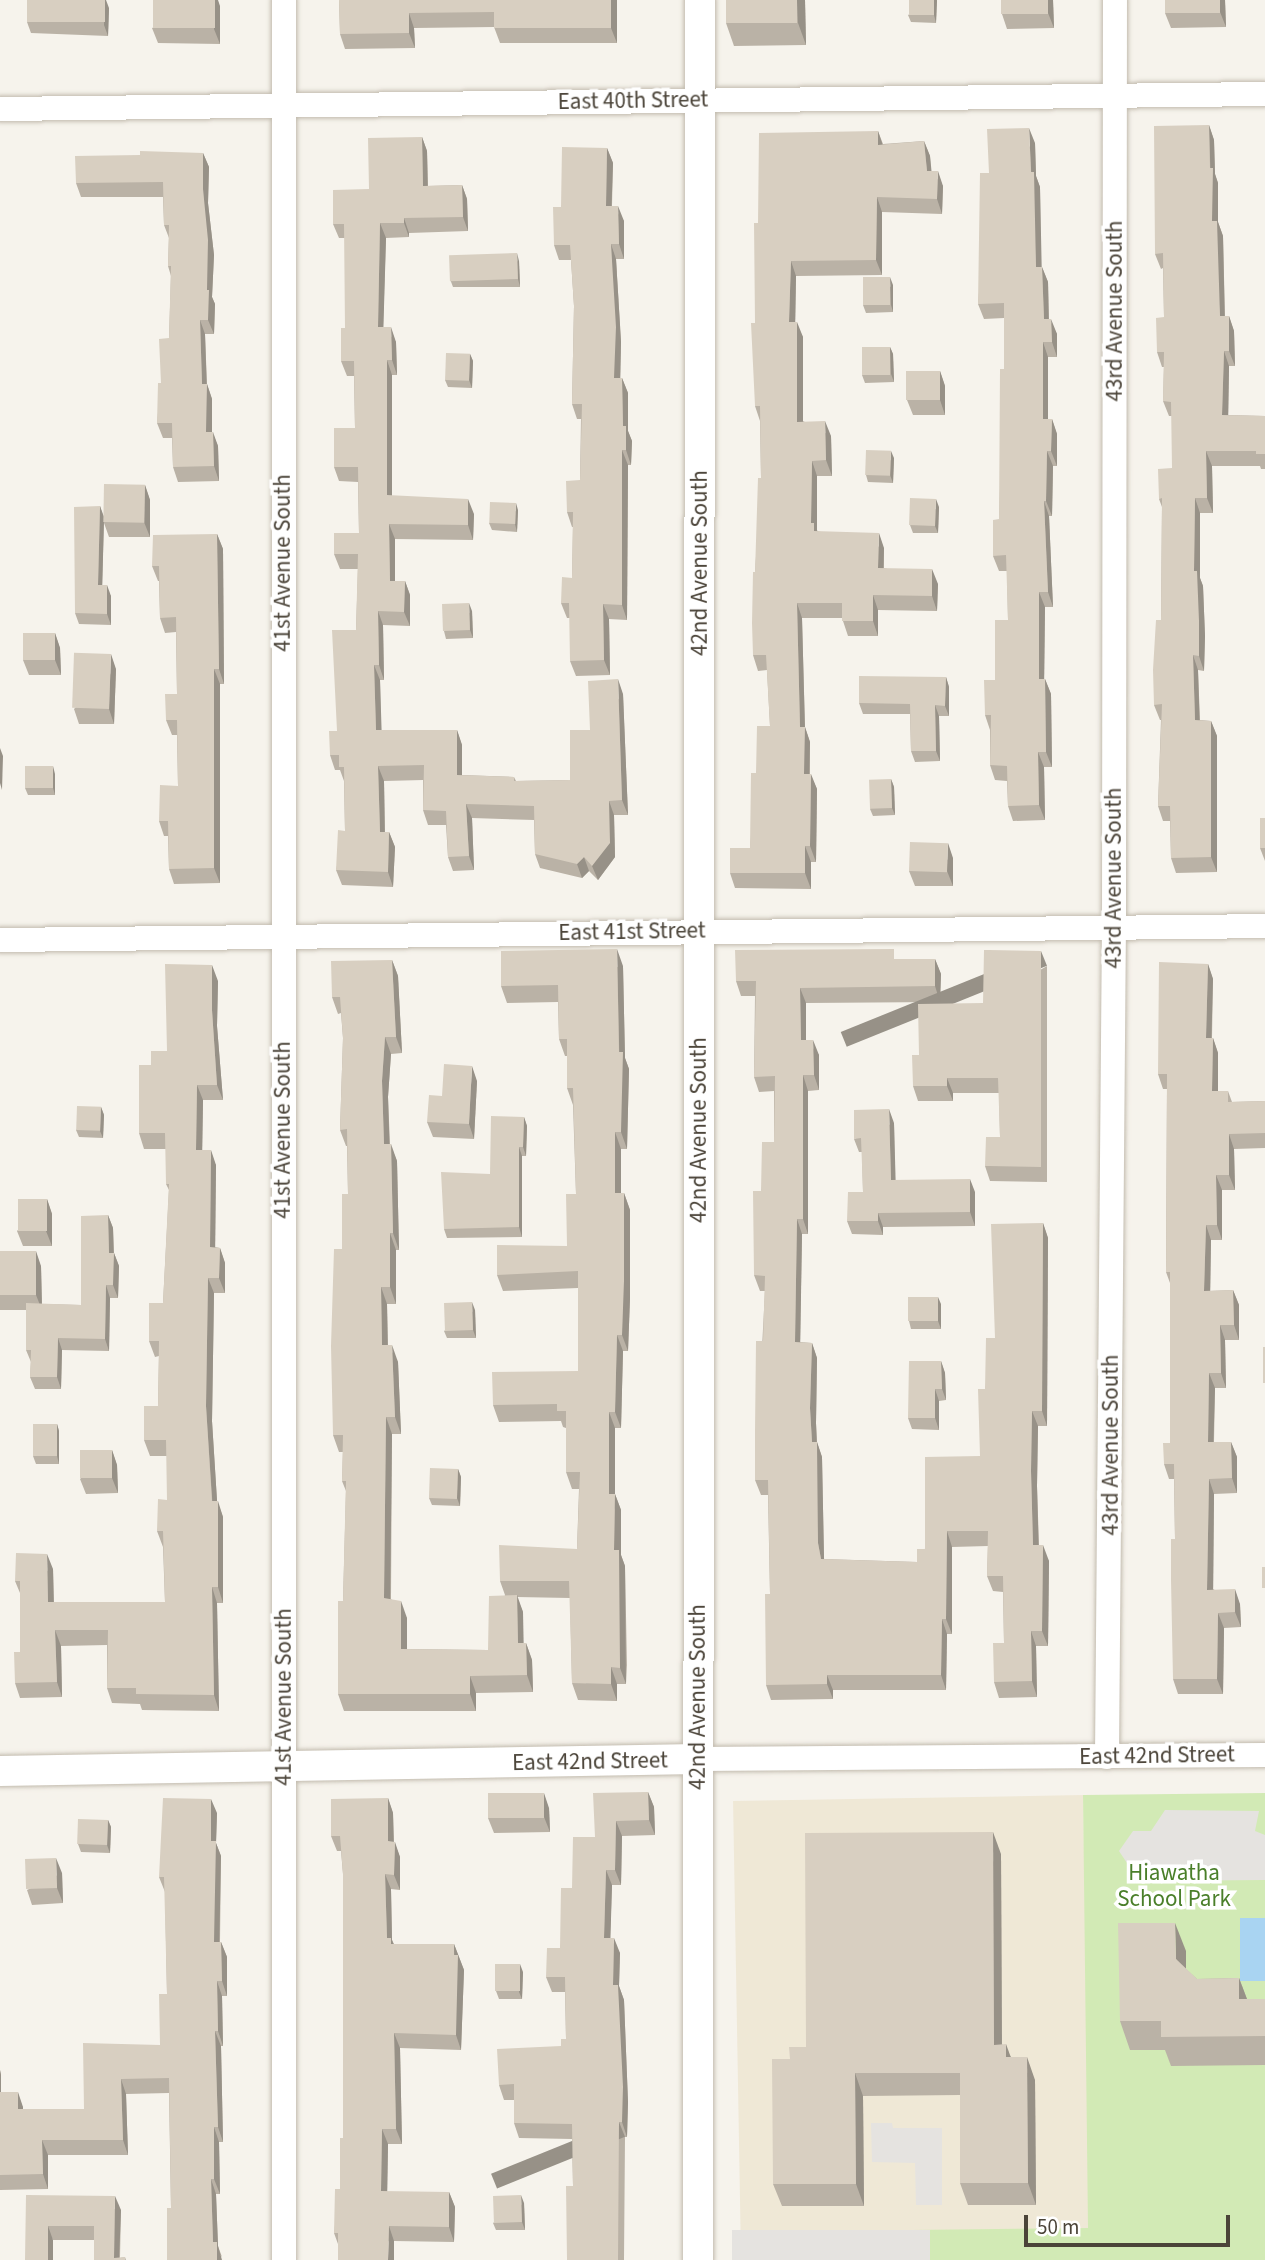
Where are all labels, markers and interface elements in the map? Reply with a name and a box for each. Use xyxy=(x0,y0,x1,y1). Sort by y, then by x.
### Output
street label: East 40th Street xyxy=(557,86,709,116)
street label: 43rd Avenue South xyxy=(1101,220,1129,402)
street label: 42nd Avenue South xyxy=(686,470,714,656)
street label: 41st Avenue South xyxy=(269,474,297,652)
street label: 43rd Avenue South xyxy=(1100,787,1128,969)
street label: East 41st Street xyxy=(558,917,706,947)
street label: 42nd Avenue South xyxy=(685,1037,713,1223)
street label: 41st Avenue South xyxy=(269,1041,297,1219)
street label: 43rd Avenue South xyxy=(1097,1354,1125,1536)
street label: 42nd Avenue South xyxy=(684,1604,712,1790)
street label: 41st Avenue South xyxy=(270,1608,298,1786)
street label: East 42nd Street xyxy=(1079,1741,1235,1771)
street label: East 42nd Street xyxy=(512,1747,668,1777)
park label: Hiawatha School Park xyxy=(1117,1859,1231,1913)
scale bar xyxy=(1027,2200,1234,2244)
text: 50 m xyxy=(1037,2212,1079,2242)

